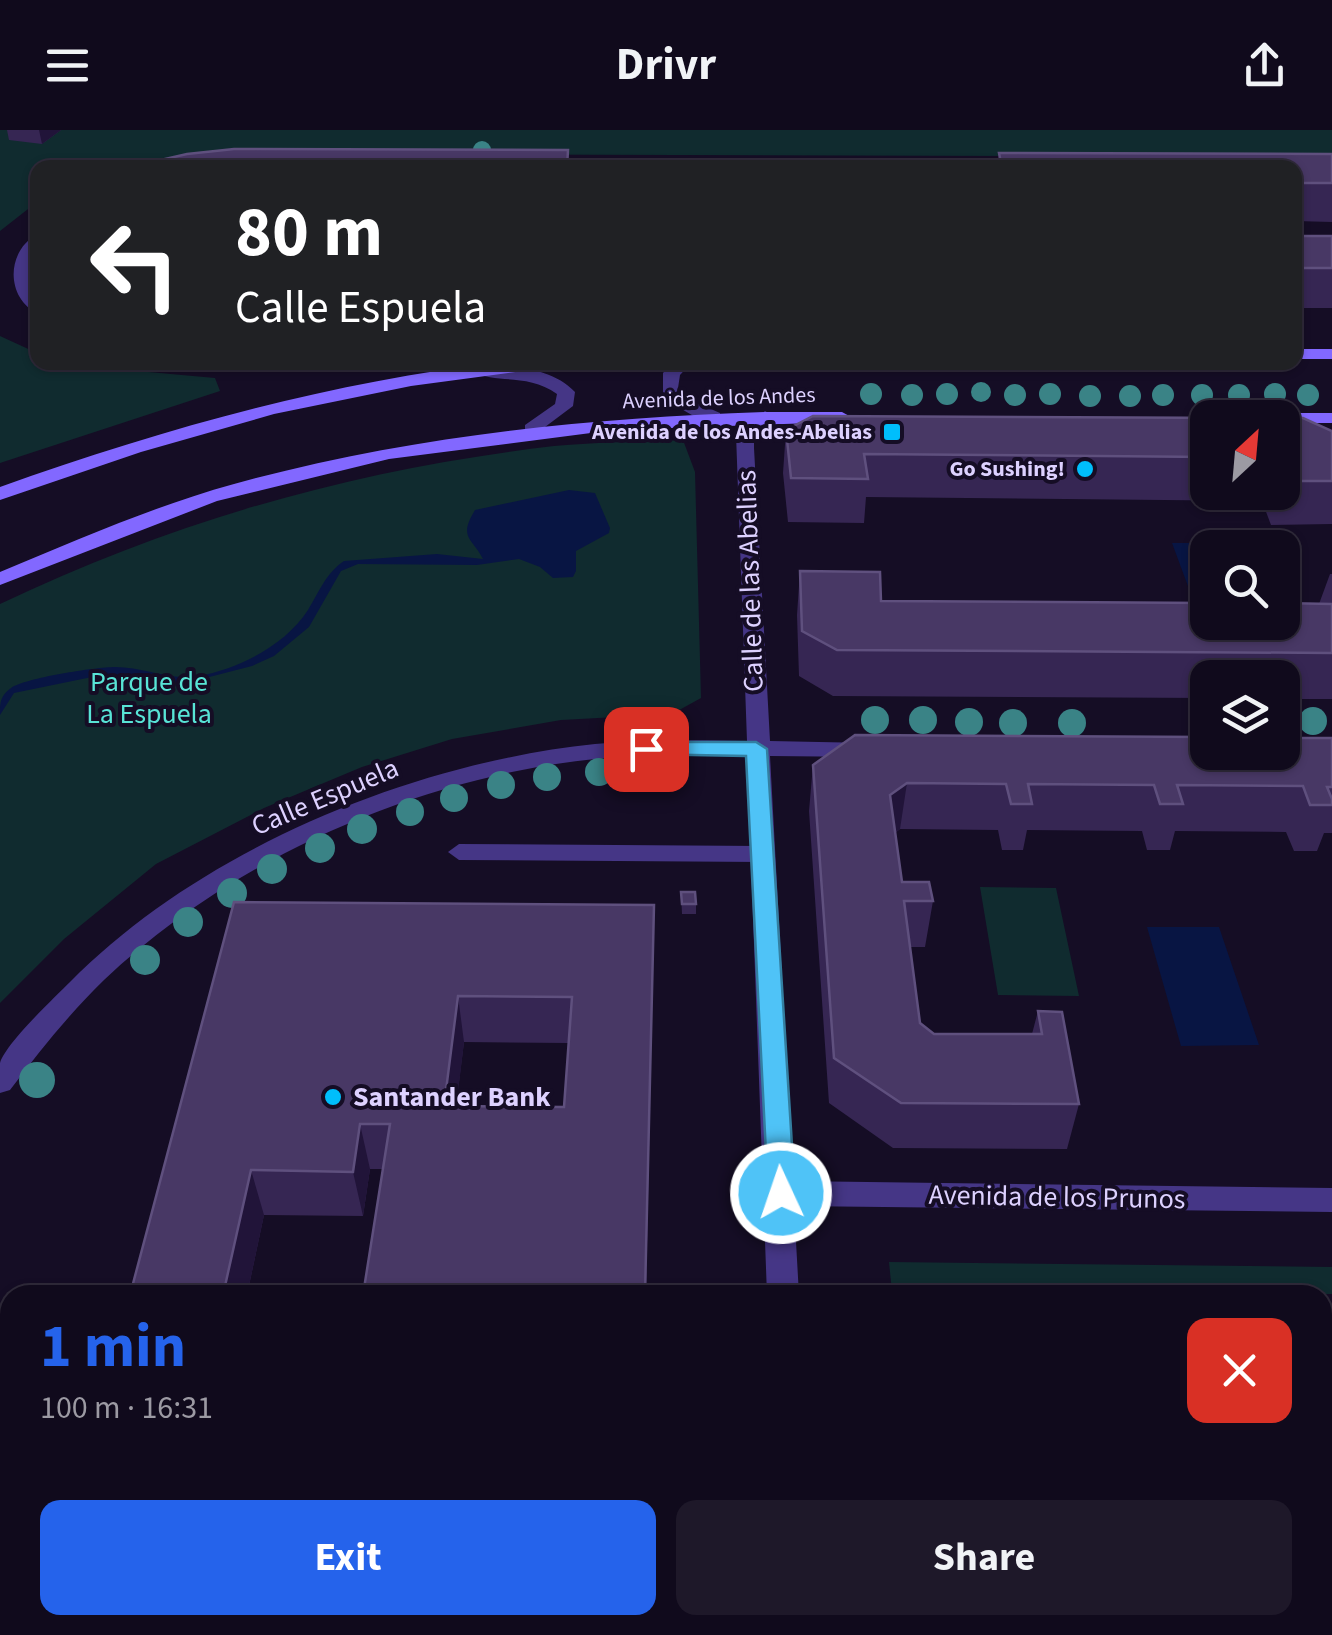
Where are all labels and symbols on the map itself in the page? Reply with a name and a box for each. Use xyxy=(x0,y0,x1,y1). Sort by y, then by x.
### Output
street label: Avenida de los Andes xyxy=(622,379,816,417)
north arrow xyxy=(1190,400,1300,510)
place label: Avenida de los Andes-Abelias xyxy=(591,416,872,448)
marker: Avenida de los Andes-Abelias xyxy=(881,421,903,443)
place label: Go Sushing! xyxy=(949,453,1065,485)
marker: Go Sushing! xyxy=(1074,458,1096,480)
street label: Calle de las Abelias xyxy=(726,469,774,693)
park label: Parque de La Espuela xyxy=(86,662,212,734)
pin xyxy=(604,707,689,792)
street label: Calle Espuela xyxy=(245,748,405,846)
place label: Santander Bank xyxy=(353,1077,551,1117)
marker: Santander Bank xyxy=(322,1086,344,1108)
position arrow xyxy=(729,1141,833,1245)
street label: Avenida de los Prunos xyxy=(928,1175,1186,1219)

